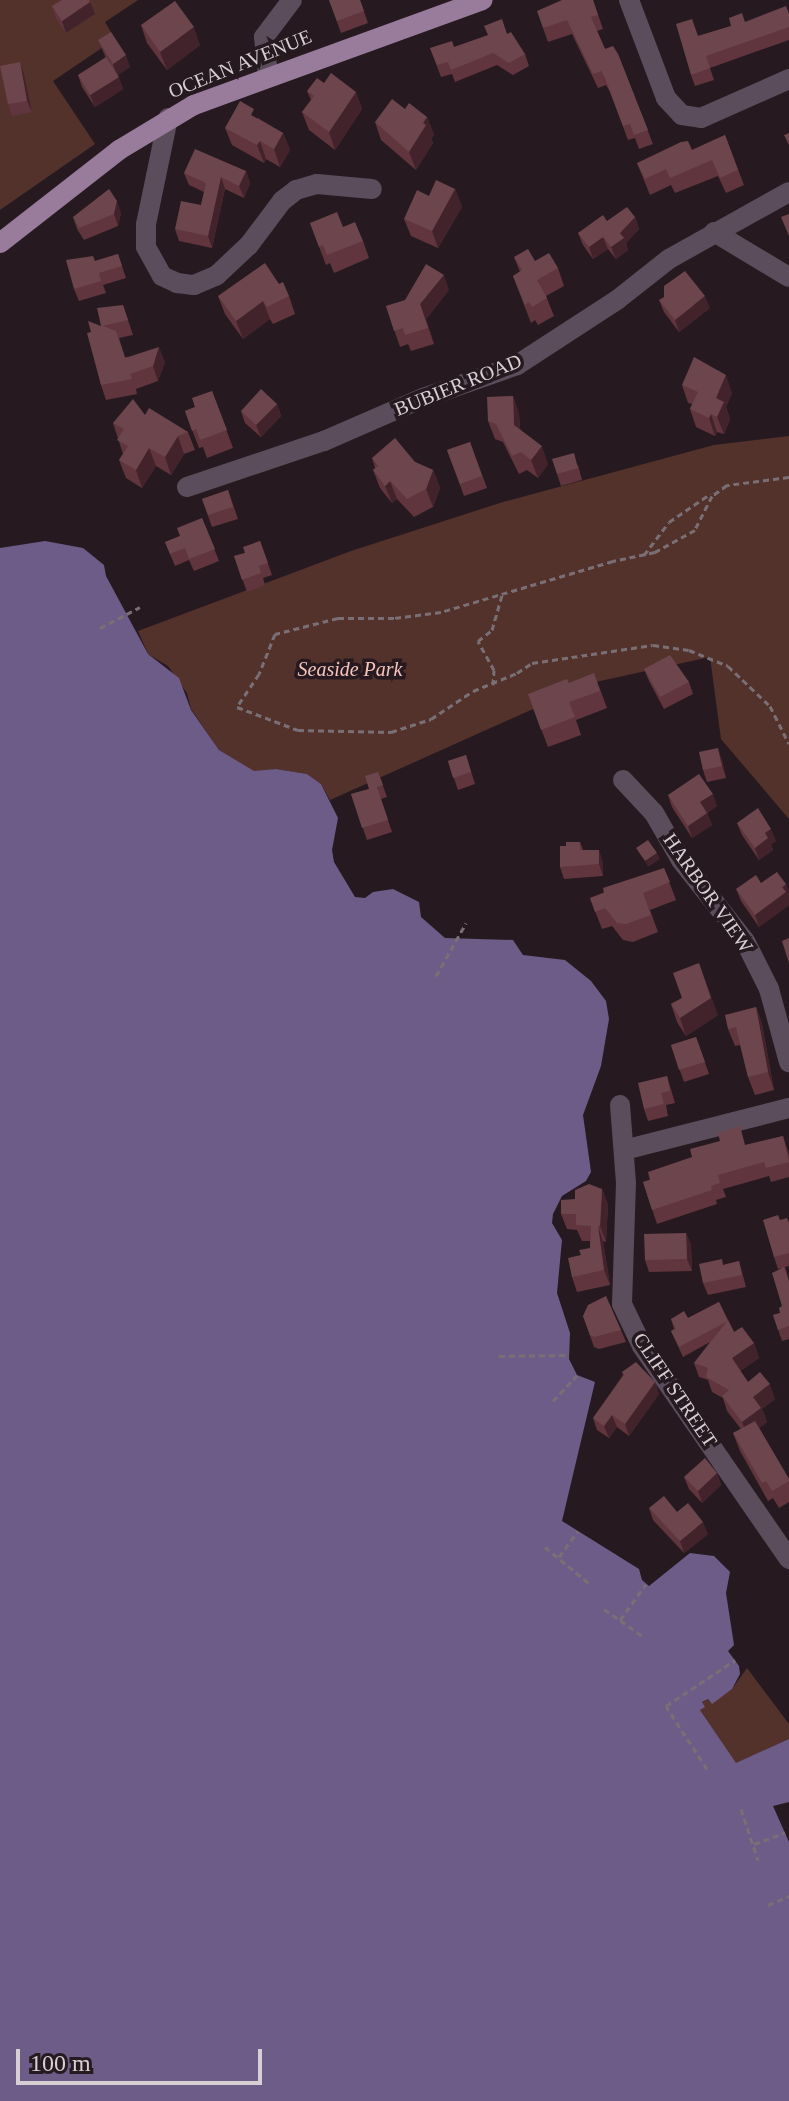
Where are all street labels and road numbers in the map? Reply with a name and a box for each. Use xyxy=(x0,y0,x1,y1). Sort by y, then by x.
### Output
street label: OCEAN AVENUE xyxy=(164,24,316,104)
street label: BUBIER ROAD xyxy=(391,349,525,421)
street label: HARBOR VIEW xyxy=(658,829,758,957)
street label: CLIFF STREET xyxy=(628,1328,722,1452)

